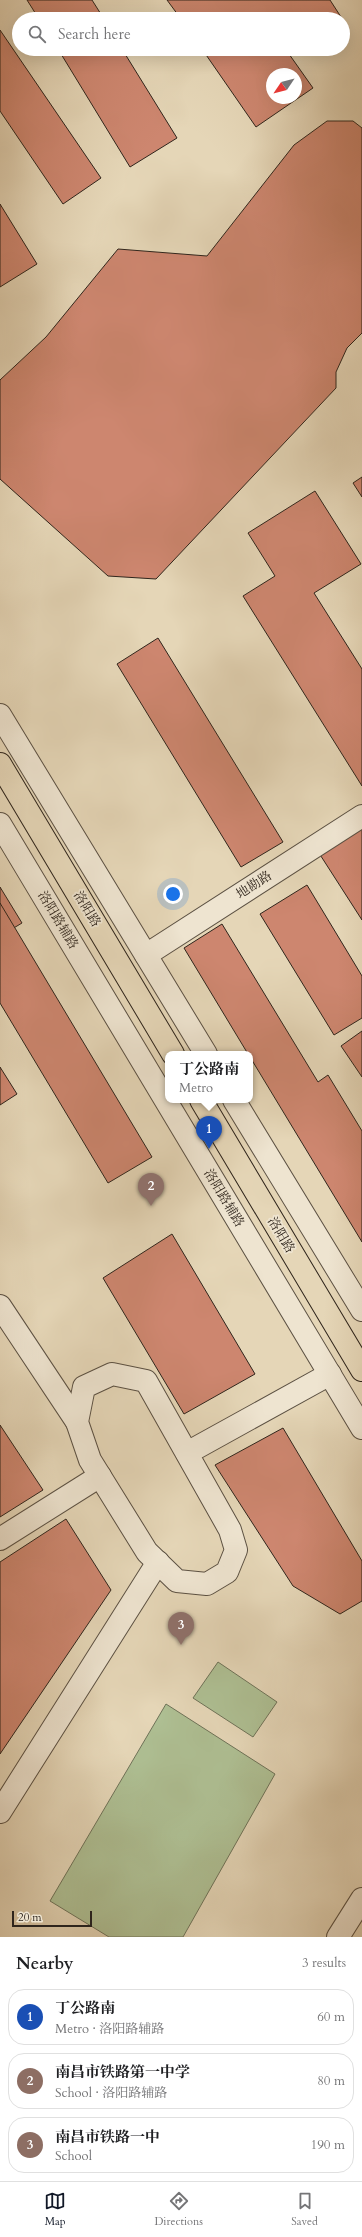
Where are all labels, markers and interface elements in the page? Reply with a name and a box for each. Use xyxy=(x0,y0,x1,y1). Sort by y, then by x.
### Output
search box xyxy=(12,12,350,56)
icon: search xyxy=(26,23,48,45)
text: Search here xyxy=(58,24,131,44)
north arrow xyxy=(266,68,302,104)
street label: 地勘路 xyxy=(233,867,275,903)
your location xyxy=(163,884,183,904)
street label: 洛阳路辅路 xyxy=(34,888,82,952)
street label: 洛阳路 xyxy=(69,888,105,930)
popup xyxy=(165,1051,253,1103)
text: 丁公路南 xyxy=(179,1059,239,1079)
text: Metro xyxy=(179,1079,213,1097)
pin: 1 xyxy=(196,1116,222,1149)
street label: 洛阳路辅路 xyxy=(200,1166,248,1230)
pin: 2 xyxy=(138,1173,164,1206)
street label: 洛阳路 xyxy=(263,1214,299,1256)
pin: 3 xyxy=(168,1612,194,1645)
scale bar xyxy=(12,1909,92,1928)
text: 20 m xyxy=(18,1910,42,1925)
text: Nearby xyxy=(16,1952,73,1975)
text: 3 results xyxy=(302,1954,346,1972)
text: 丁公路南 xyxy=(55,1998,115,2018)
text: 1 xyxy=(27,2008,33,2026)
text: 60 m xyxy=(317,2008,345,2026)
text: Metro · 洛阳路辅路 xyxy=(55,2020,164,2038)
text: 南昌市铁路第一中学 xyxy=(55,2062,190,2082)
text: 2 xyxy=(27,2072,33,2090)
text: 80 m xyxy=(317,2072,345,2090)
text: School · 洛阳路辅路 xyxy=(55,2084,167,2102)
text: 南昌市铁路一中 xyxy=(55,2127,160,2147)
text: 3 xyxy=(27,2136,33,2154)
text: 190 m xyxy=(311,2136,345,2154)
text: School xyxy=(55,2147,92,2165)
tab: Map xyxy=(44,2190,66,2229)
tab: Directions xyxy=(154,2190,203,2229)
tab: Saved xyxy=(291,2190,318,2229)

